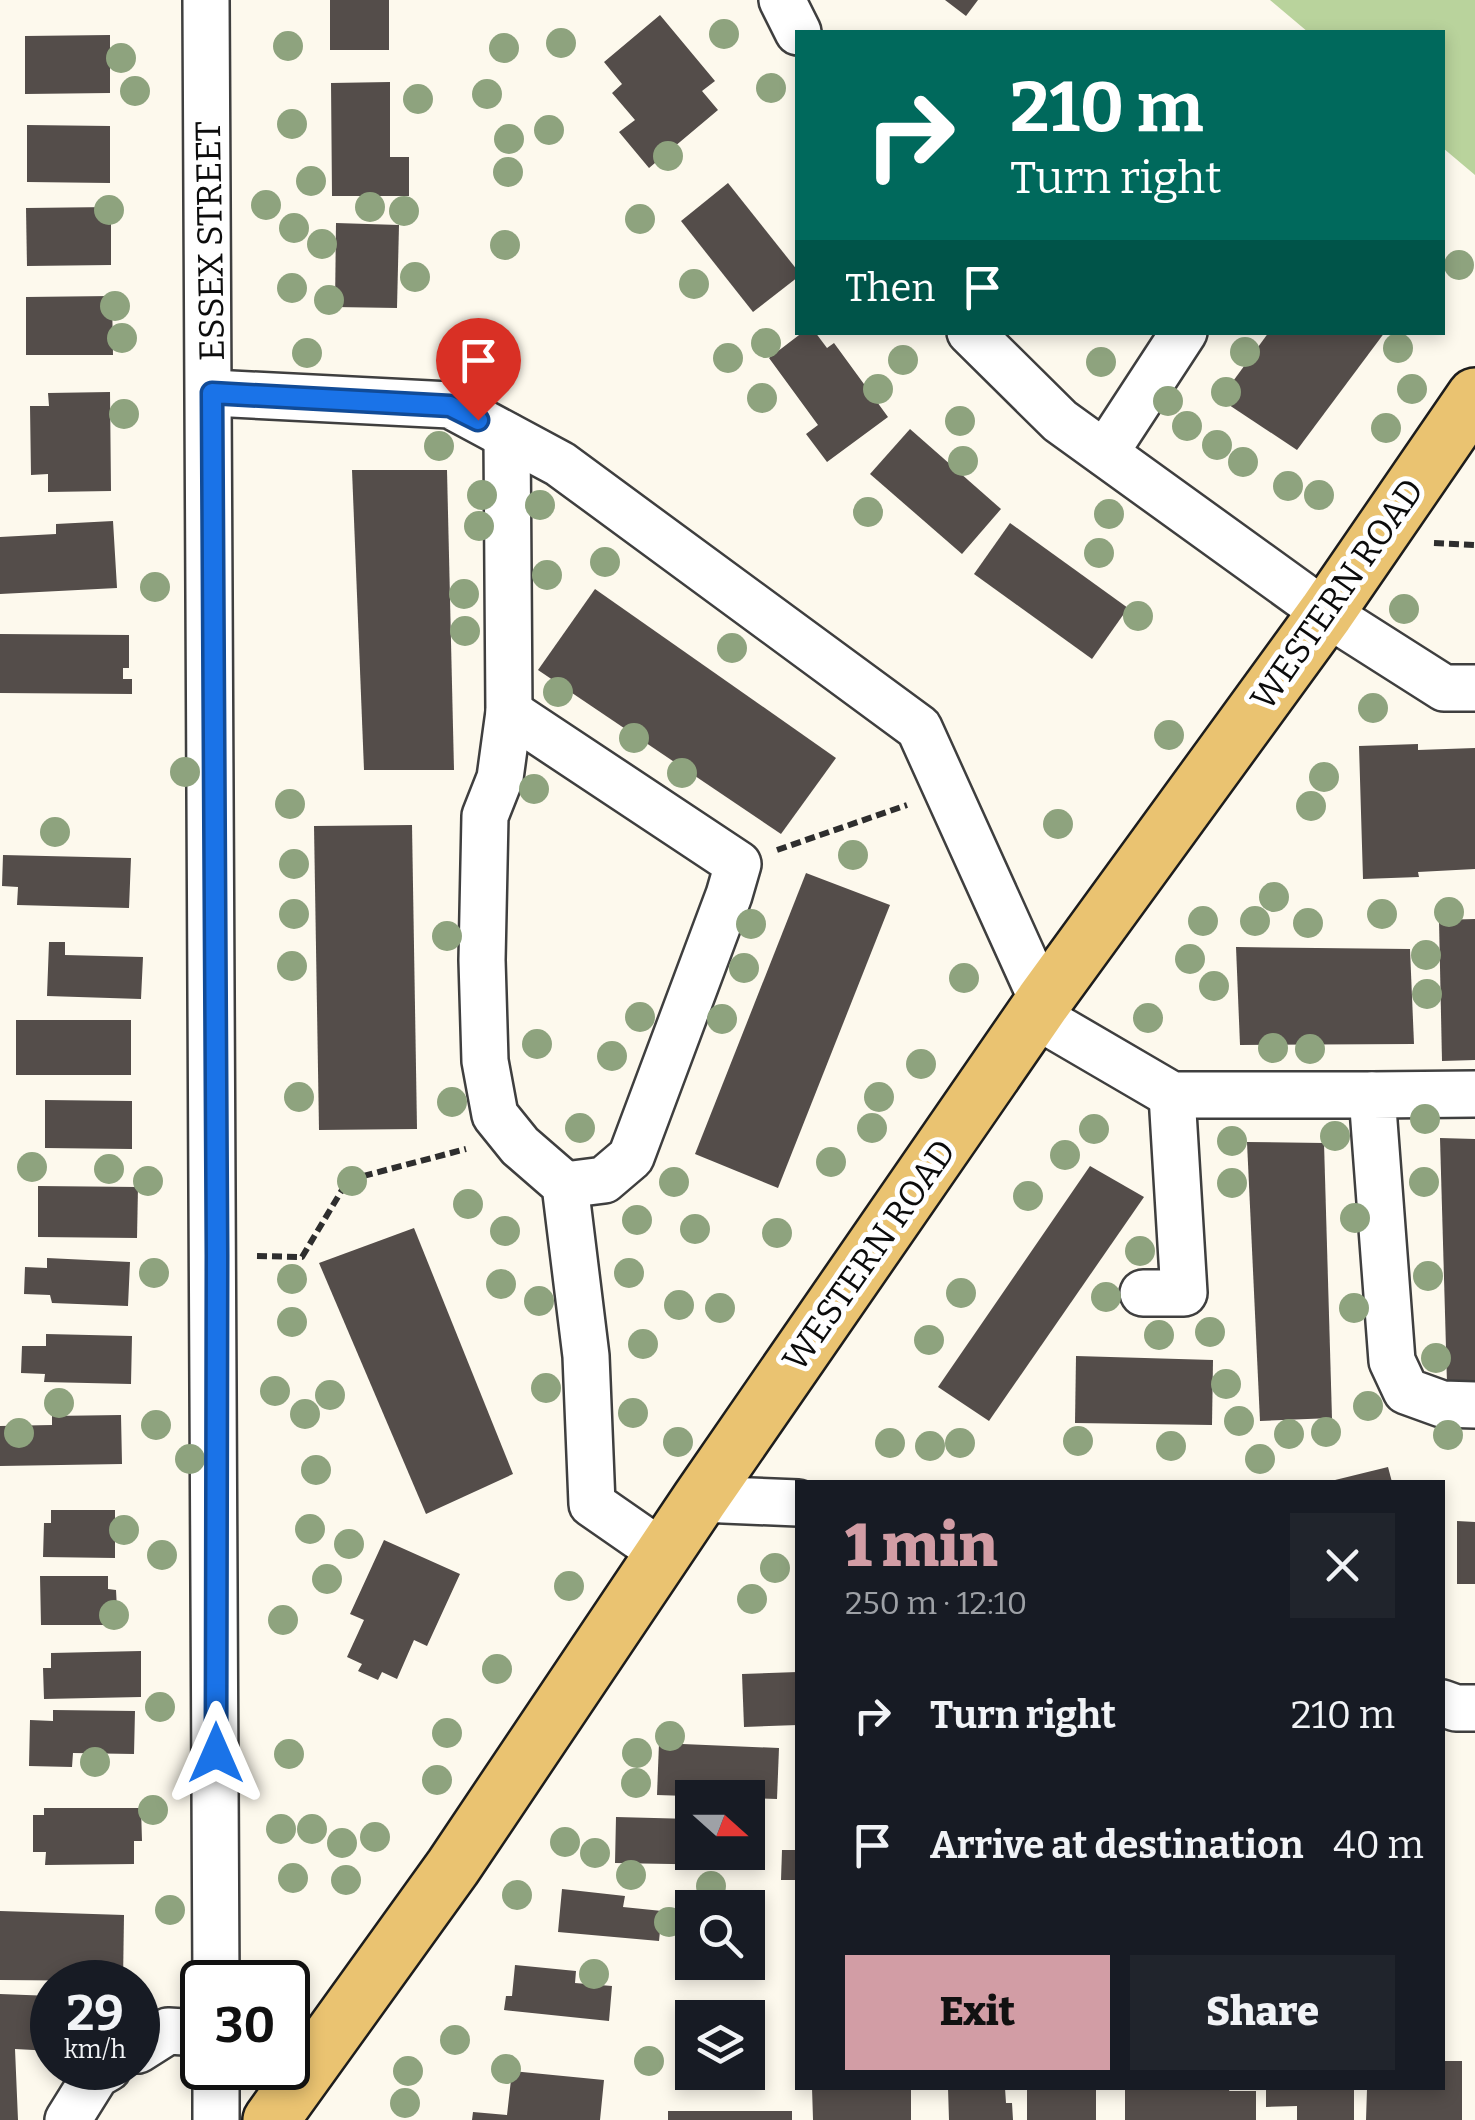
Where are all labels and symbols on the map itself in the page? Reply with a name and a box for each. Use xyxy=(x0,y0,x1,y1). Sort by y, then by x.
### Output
street label: ESSEX STREET xyxy=(187,121,233,361)
pin xyxy=(436,318,521,421)
street label: WESTERN ROAD xyxy=(1242,470,1432,718)
street label: WESTERN ROAD xyxy=(774,1131,964,1379)
position arrow xyxy=(164,1701,268,1805)
north arrow xyxy=(675,1780,765,1870)
speed limit sign: 30 xyxy=(180,1960,310,2090)

